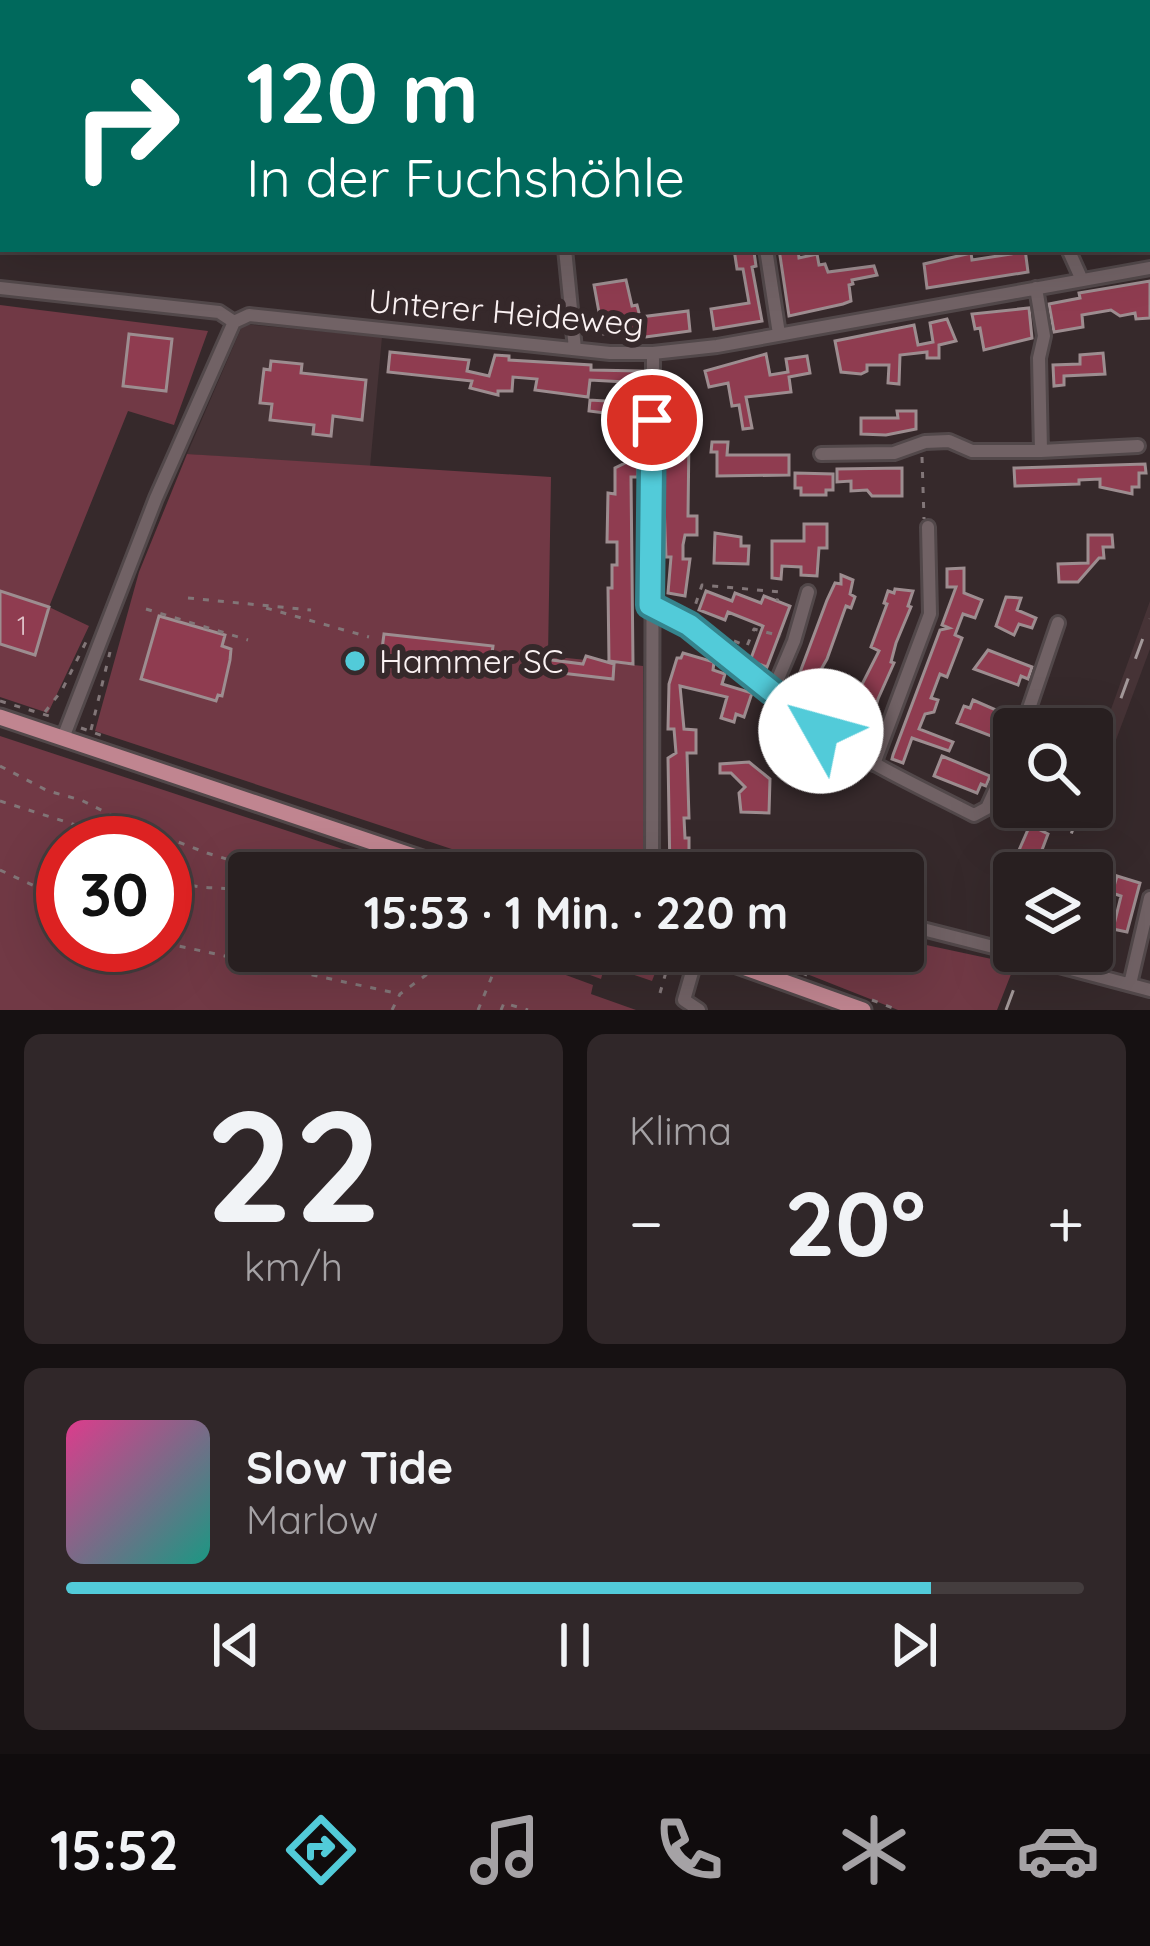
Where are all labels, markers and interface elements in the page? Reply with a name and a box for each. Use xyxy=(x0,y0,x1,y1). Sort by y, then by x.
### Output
text: 120 m xyxy=(246,39,479,144)
icon: right xyxy=(48,48,204,204)
text: In der Fuchshöhle xyxy=(246,143,685,211)
street label: Unterer Heideweg xyxy=(366,279,646,344)
pin xyxy=(601,369,703,471)
icon: arrive xyxy=(619,387,685,453)
house number: 1 xyxy=(17,608,27,642)
place label: Hammer SC xyxy=(379,640,563,681)
marker: Hammer SC xyxy=(342,648,368,674)
position arrow xyxy=(758,668,884,794)
map controls xyxy=(993,708,1113,972)
button: search xyxy=(993,708,1113,828)
speed limit sign: 30 xyxy=(36,816,192,972)
button: layers xyxy=(993,852,1113,972)
text: 15:53 · 1 Min. · 220 m xyxy=(364,884,788,940)
text: 22 xyxy=(205,1066,382,1261)
text: Klima xyxy=(629,1106,732,1155)
text: 20° xyxy=(784,1166,926,1279)
text: − xyxy=(629,1181,663,1264)
text: + xyxy=(1047,1181,1084,1264)
text: km/h xyxy=(244,1242,343,1291)
text: Slow Tide xyxy=(246,1439,453,1495)
text: Marlow xyxy=(246,1495,378,1544)
icon: previous xyxy=(203,1612,269,1678)
icon: pause xyxy=(542,1612,608,1678)
icon: next xyxy=(881,1612,947,1678)
icon: directions xyxy=(279,1808,363,1892)
icon: music xyxy=(463,1808,547,1892)
icon: phone xyxy=(647,1808,731,1892)
icon: climate xyxy=(832,1808,916,1892)
icon: car xyxy=(1016,1808,1100,1892)
text: 15:52 xyxy=(50,1816,179,1884)

